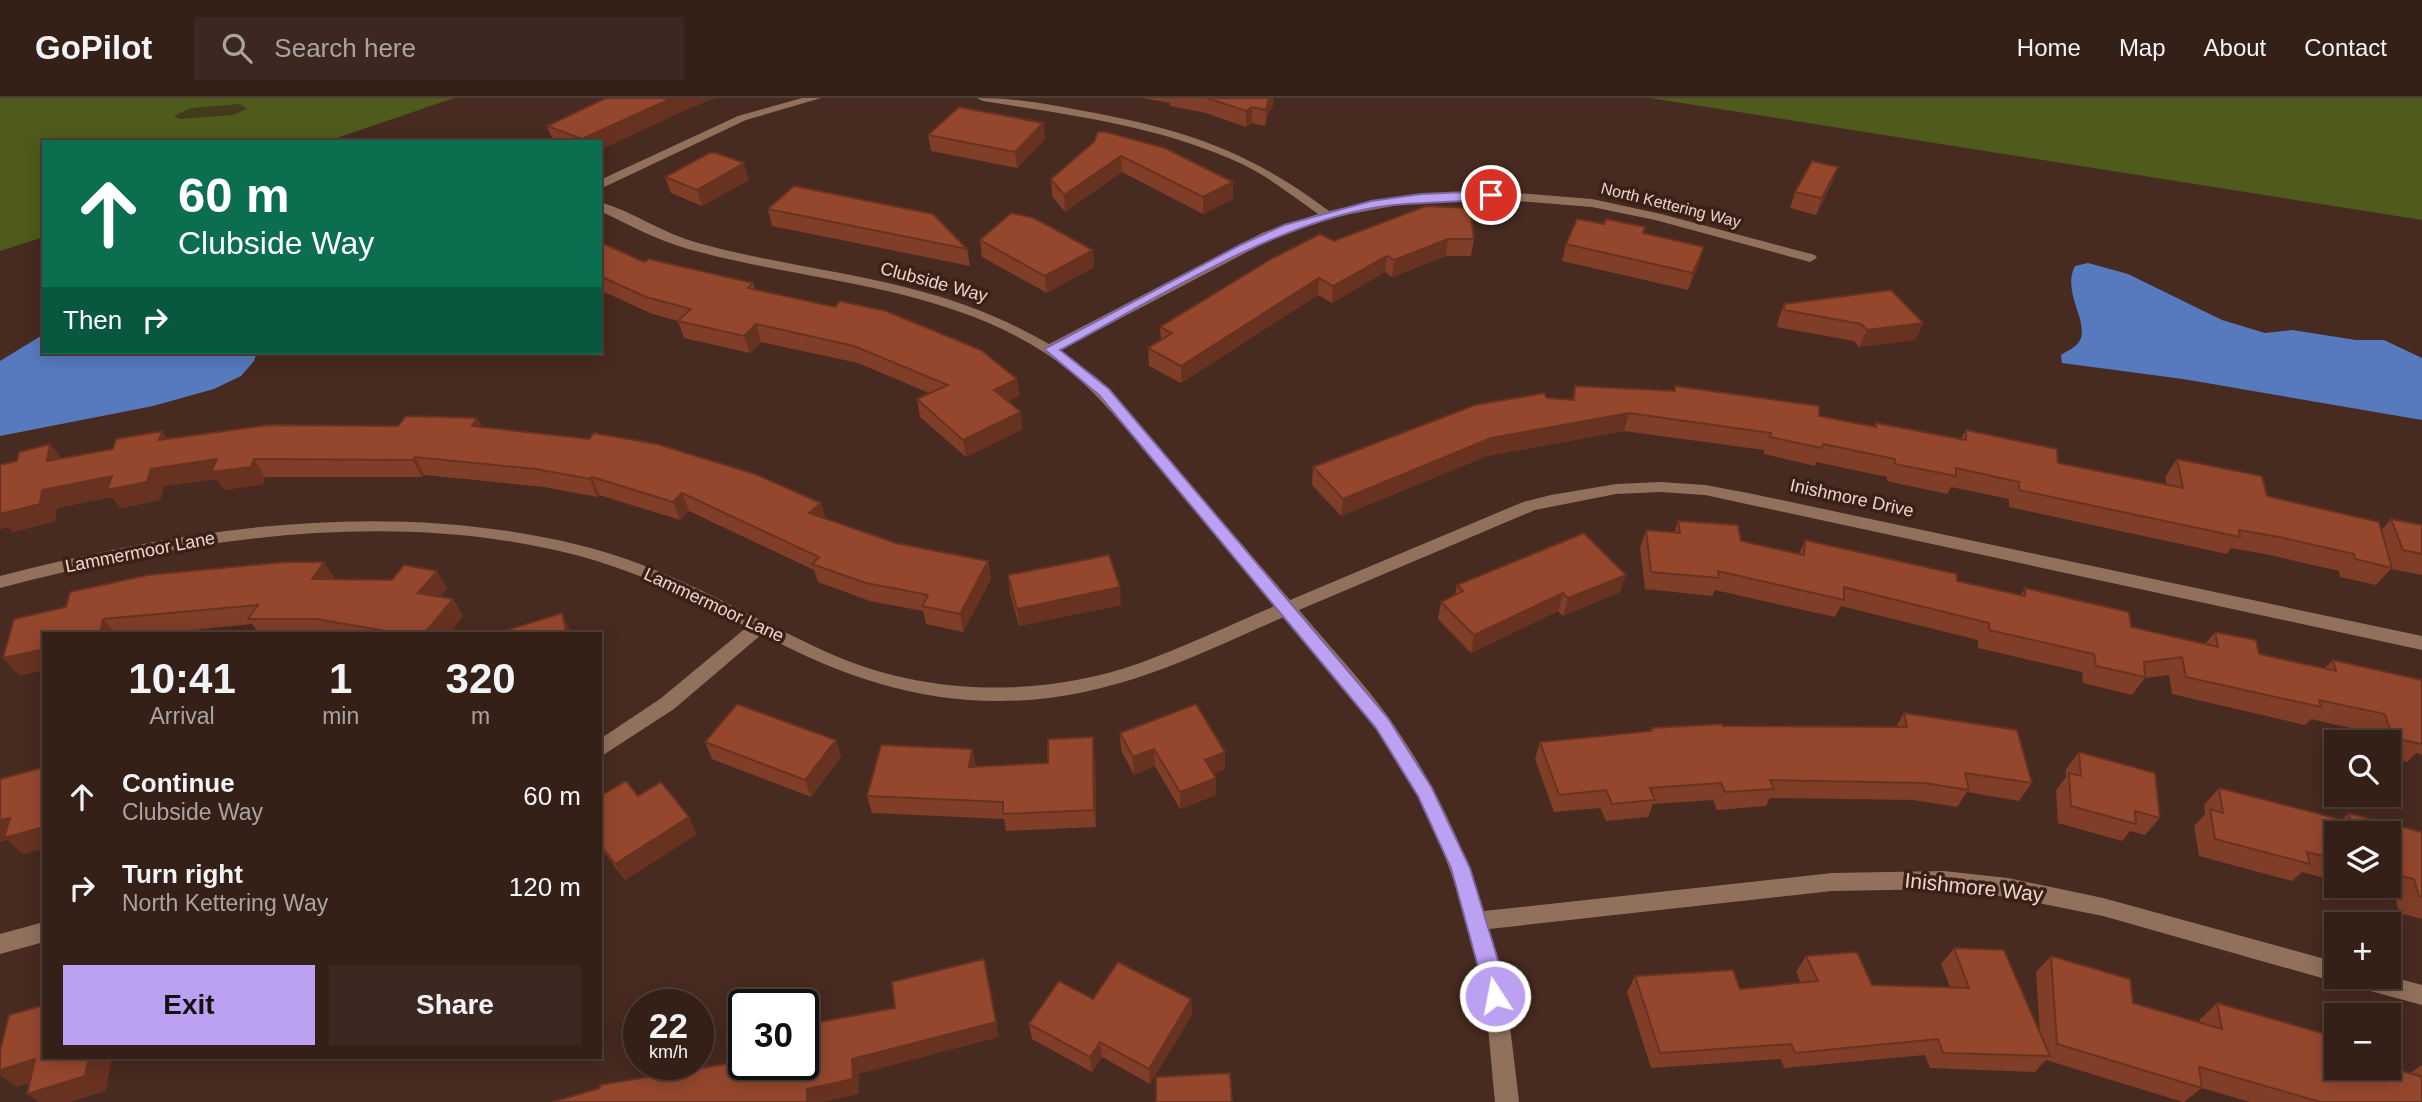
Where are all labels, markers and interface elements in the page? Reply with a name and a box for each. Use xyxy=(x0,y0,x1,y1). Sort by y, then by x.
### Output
search box xyxy=(194,17,684,80)
text: GoPilot xyxy=(35,29,152,66)
icon: search xyxy=(218,29,256,67)
text: Search here xyxy=(274,33,416,63)
text: Home xyxy=(2017,34,2081,61)
text: Map xyxy=(2119,34,2166,61)
text: About xyxy=(2204,34,2266,61)
text: Contact xyxy=(2304,34,2387,61)
pin xyxy=(1461,165,1521,225)
icon: ahead xyxy=(63,168,154,259)
text: 60 m xyxy=(178,168,290,222)
icon: arrive xyxy=(1472,176,1510,214)
street label: North Kettering Way xyxy=(1599,179,1743,231)
text: Clubside Way xyxy=(178,225,374,261)
street label: Clubside Way xyxy=(878,258,990,306)
icon: right xyxy=(136,301,174,339)
text: Then xyxy=(63,305,122,335)
street label: Inishmore Drive xyxy=(1788,475,1916,521)
street label: Lammermoor Lane xyxy=(63,528,217,576)
street label: Lammermoor Lane xyxy=(641,564,787,646)
text: 10:41 xyxy=(128,655,236,702)
text: 1 xyxy=(329,655,352,702)
text: 320 xyxy=(446,655,516,702)
text: Arrival xyxy=(149,703,215,729)
text: min xyxy=(322,703,359,729)
text: m xyxy=(471,703,490,729)
map controls xyxy=(2324,730,2401,1080)
button: search xyxy=(2324,730,2401,807)
text: Continue xyxy=(122,768,235,798)
icon: ahead xyxy=(63,778,101,816)
text: 60 m xyxy=(523,781,581,811)
text: Clubside Way xyxy=(122,799,263,825)
button: layers xyxy=(2324,821,2401,898)
text: Turn right xyxy=(122,859,243,889)
street label: Inishmore Way xyxy=(1904,868,2045,906)
icon: right xyxy=(63,869,101,907)
text: 120 m xyxy=(509,872,581,902)
text: North Kettering Way xyxy=(122,890,328,916)
button: + xyxy=(2324,912,2401,989)
position arrow xyxy=(1458,959,1532,1033)
button: Exit xyxy=(63,965,315,1045)
button: Share xyxy=(329,965,581,1045)
speed limit sign: 30 xyxy=(728,989,819,1080)
button: − xyxy=(2324,1003,2401,1080)
text: 22 xyxy=(649,1006,688,1045)
text: km/h xyxy=(649,1042,688,1062)

